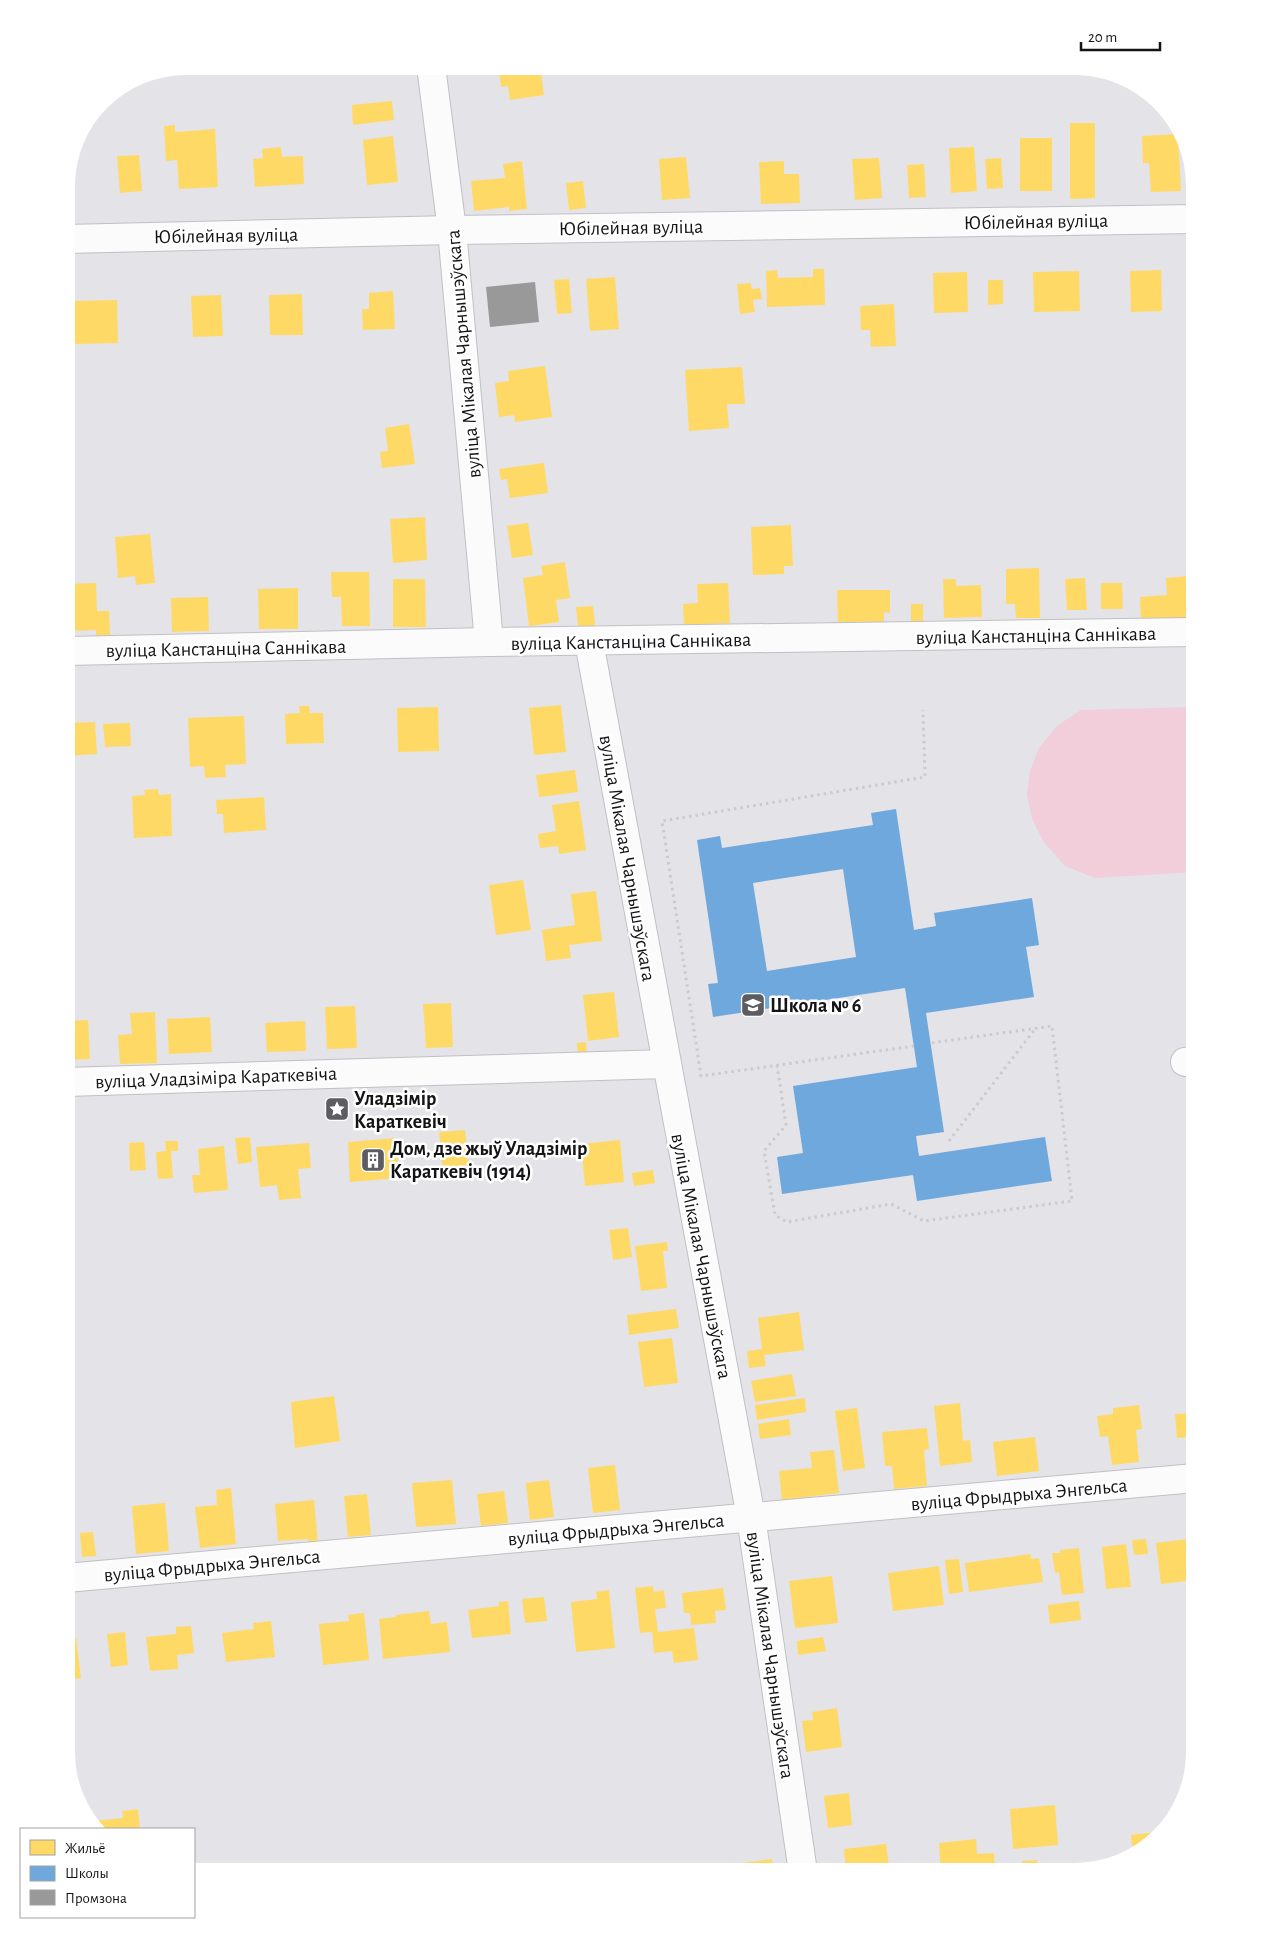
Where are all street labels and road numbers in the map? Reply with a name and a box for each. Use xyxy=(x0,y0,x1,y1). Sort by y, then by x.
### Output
street label: Юбілейная вуліца xyxy=(964,211,1108,233)
street label: Юбілейная вуліца xyxy=(559,217,703,239)
street label: Юбілейная вуліца xyxy=(154,225,298,247)
street label: вуліца Мікалая Чарнышэўскага xyxy=(443,229,485,479)
street label: вуліца Канстанціна Саннікава xyxy=(916,624,1156,648)
street label: вуліца Канстанціна Саннікава xyxy=(511,630,751,654)
street label: вуліца Канстанціна Саннікава xyxy=(106,637,346,661)
street label: вуліца Мікалая Чарнышэўскага xyxy=(595,734,659,983)
street label: вуліца Уладзіміра Караткевіча xyxy=(95,1064,337,1092)
street label: вуліца Мікалая Чарнышэўскага xyxy=(667,1132,735,1381)
street label: вуліца Фрыдрыха Энгельса xyxy=(910,1476,1128,1514)
street label: вуліца Фрыдрыха Энгельса xyxy=(507,1511,725,1549)
street label: вуліца Мікалая Чарнышэўскага xyxy=(743,1530,797,1780)
street label: вуліца Фрыдрыха Энгельса xyxy=(103,1547,321,1585)

